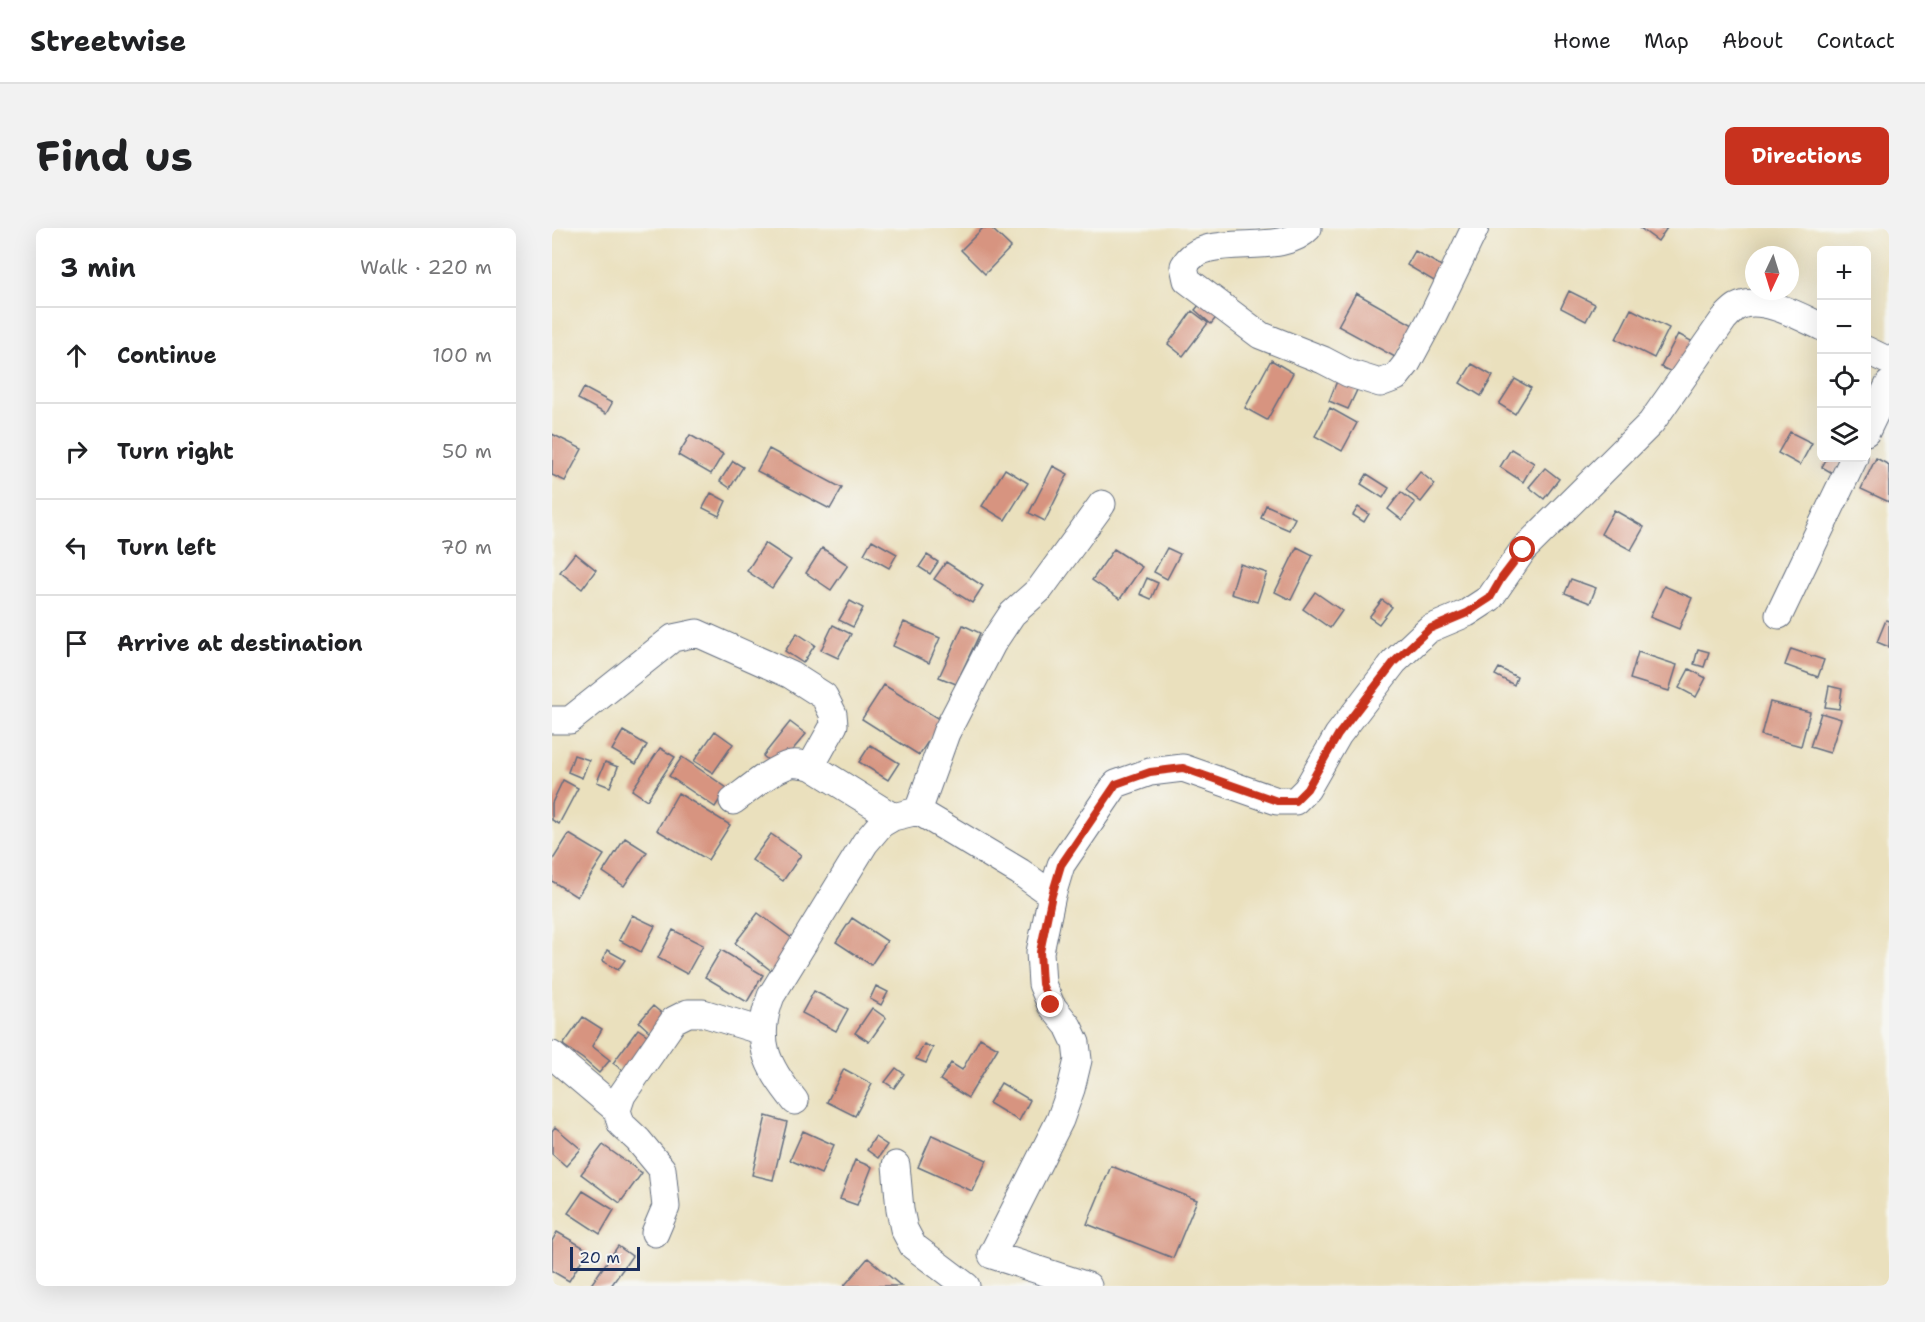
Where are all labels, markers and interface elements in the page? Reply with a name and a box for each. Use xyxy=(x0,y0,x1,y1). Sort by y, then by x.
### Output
text: Streetwise xyxy=(30,22,186,60)
text: Home xyxy=(1553,27,1611,55)
text: Map xyxy=(1644,27,1689,55)
text: About xyxy=(1722,27,1783,55)
text: Contact xyxy=(1816,27,1895,55)
button: Directions xyxy=(1725,127,1889,185)
text: Find us xyxy=(36,128,193,184)
north arrow xyxy=(1745,246,1799,300)
map controls xyxy=(1817,246,1871,462)
button: + xyxy=(1817,246,1871,300)
text: 3 min xyxy=(60,250,136,285)
text: Walk · 220 m xyxy=(360,254,492,280)
button: − xyxy=(1817,300,1871,354)
icon: ahead xyxy=(60,339,93,372)
text: Continue xyxy=(117,341,217,370)
text: 100 m xyxy=(432,342,492,368)
button: locate xyxy=(1817,354,1871,408)
button: layers xyxy=(1817,408,1871,462)
icon: right xyxy=(60,435,93,468)
text: Turn right xyxy=(117,437,234,466)
text: 50 m xyxy=(442,438,492,464)
icon: left xyxy=(60,531,93,564)
text: Turn left xyxy=(117,533,216,562)
text: 70 m xyxy=(440,534,492,560)
route start xyxy=(1509,536,1535,562)
icon: arrive xyxy=(60,627,93,660)
text: Arrive at destination xyxy=(117,629,363,658)
route end xyxy=(1037,991,1063,1017)
scale bar xyxy=(570,1244,640,1272)
text: 20 m xyxy=(579,1247,620,1268)

